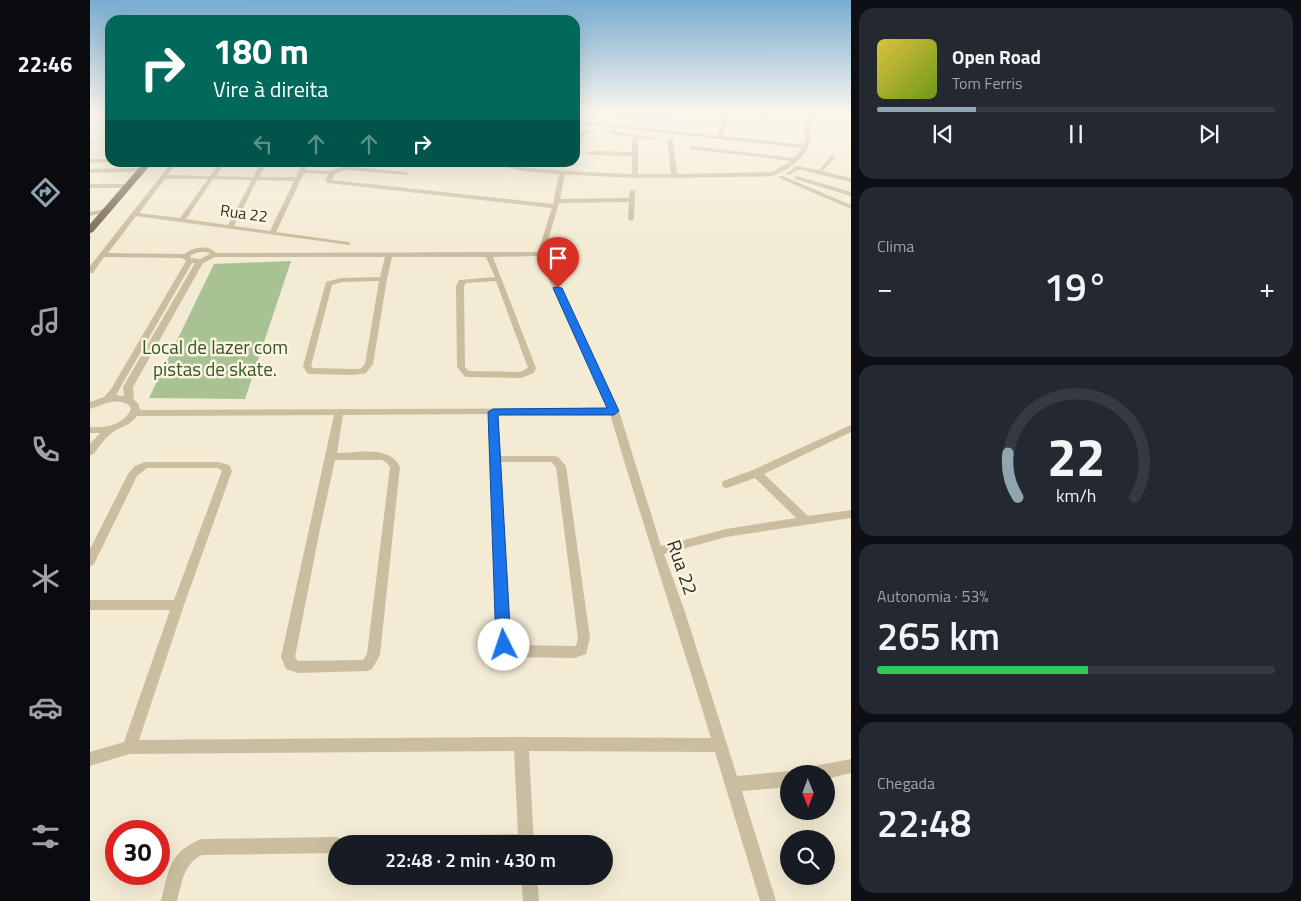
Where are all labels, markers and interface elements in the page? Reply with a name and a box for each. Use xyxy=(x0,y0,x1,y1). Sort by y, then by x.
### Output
text: 180 m xyxy=(213,24,309,78)
icon: right xyxy=(130,35,195,100)
text: Open Road xyxy=(952,42,1041,71)
text: 22:46 xyxy=(18,47,72,81)
text: Tom Ferris xyxy=(952,71,1023,95)
text: Vire à direita xyxy=(213,72,328,106)
icon: previous xyxy=(929,120,957,148)
icon: pause xyxy=(1062,120,1090,148)
icon: next xyxy=(1195,120,1223,148)
icon: left xyxy=(249,130,277,158)
icon: ahead xyxy=(302,130,330,158)
icon: ahead xyxy=(355,130,383,158)
icon: right xyxy=(408,130,436,158)
icon: directions xyxy=(28,175,63,210)
street label: Rua 22 xyxy=(219,198,269,228)
text: Clima xyxy=(877,234,914,258)
pin xyxy=(537,237,579,288)
icon: arrive xyxy=(544,244,572,272)
text: 19° xyxy=(1044,258,1108,316)
text: − xyxy=(877,266,893,309)
text: + xyxy=(1259,266,1275,309)
icon: music xyxy=(28,304,63,339)
park label: Local de lazer com pistas de skate. xyxy=(142,332,288,383)
text: 22 xyxy=(1047,417,1105,496)
icon: phone xyxy=(28,432,63,467)
text: km/h xyxy=(1056,482,1096,509)
street label: Rua 22 xyxy=(660,535,706,599)
icon: climate xyxy=(28,561,63,596)
text: Autonomia · 53% xyxy=(877,584,988,608)
text: 265 km xyxy=(877,607,1000,665)
position arrow xyxy=(477,618,529,670)
icon: car xyxy=(28,690,63,725)
north arrow xyxy=(780,765,835,820)
map controls xyxy=(780,765,835,885)
text: Chegada xyxy=(877,771,935,795)
text: 22:48 xyxy=(877,794,971,852)
icon: filters xyxy=(28,819,63,854)
speed limit sign: 30 xyxy=(105,820,170,885)
button: search xyxy=(780,830,835,885)
text: 22:48 · 2 min · 430 m xyxy=(385,845,556,874)

